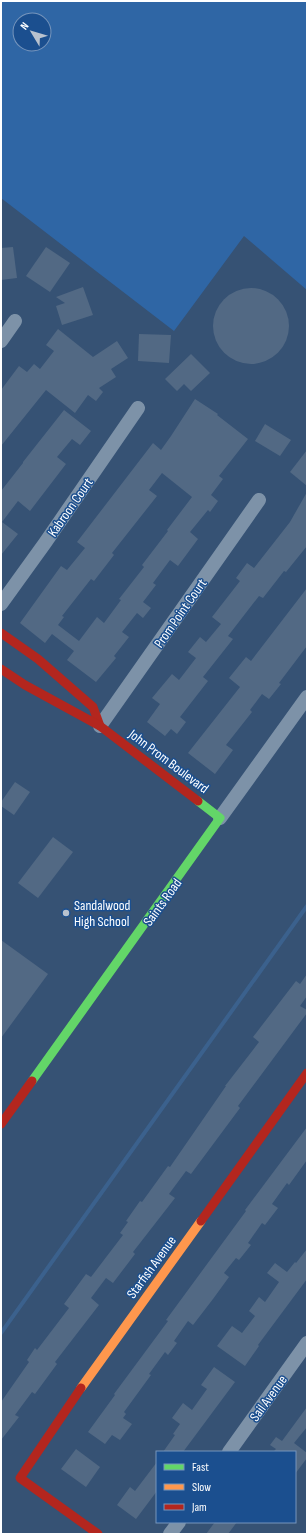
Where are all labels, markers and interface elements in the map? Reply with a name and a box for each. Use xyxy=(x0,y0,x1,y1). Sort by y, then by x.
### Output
north arrow xyxy=(12,12,52,52)
text: N xyxy=(18,20,32,32)
street label: Kabroon Court xyxy=(44,475,97,540)
street label: Prom Point Court xyxy=(150,575,210,651)
street label: John Prom Boulevard xyxy=(125,725,212,797)
street label: Saints Road xyxy=(139,875,185,929)
place label: Sandalwood High School xyxy=(74,897,131,930)
marker: Sandalwood High School xyxy=(61,908,71,918)
street label: Starfish Avenue xyxy=(123,1233,180,1302)
street label: Sail Avenue xyxy=(246,1372,291,1425)
legend xyxy=(156,1451,296,1523)
text: Fast xyxy=(192,1460,209,1475)
text: Slow xyxy=(192,1480,211,1495)
text: Jam xyxy=(191,1500,207,1515)

